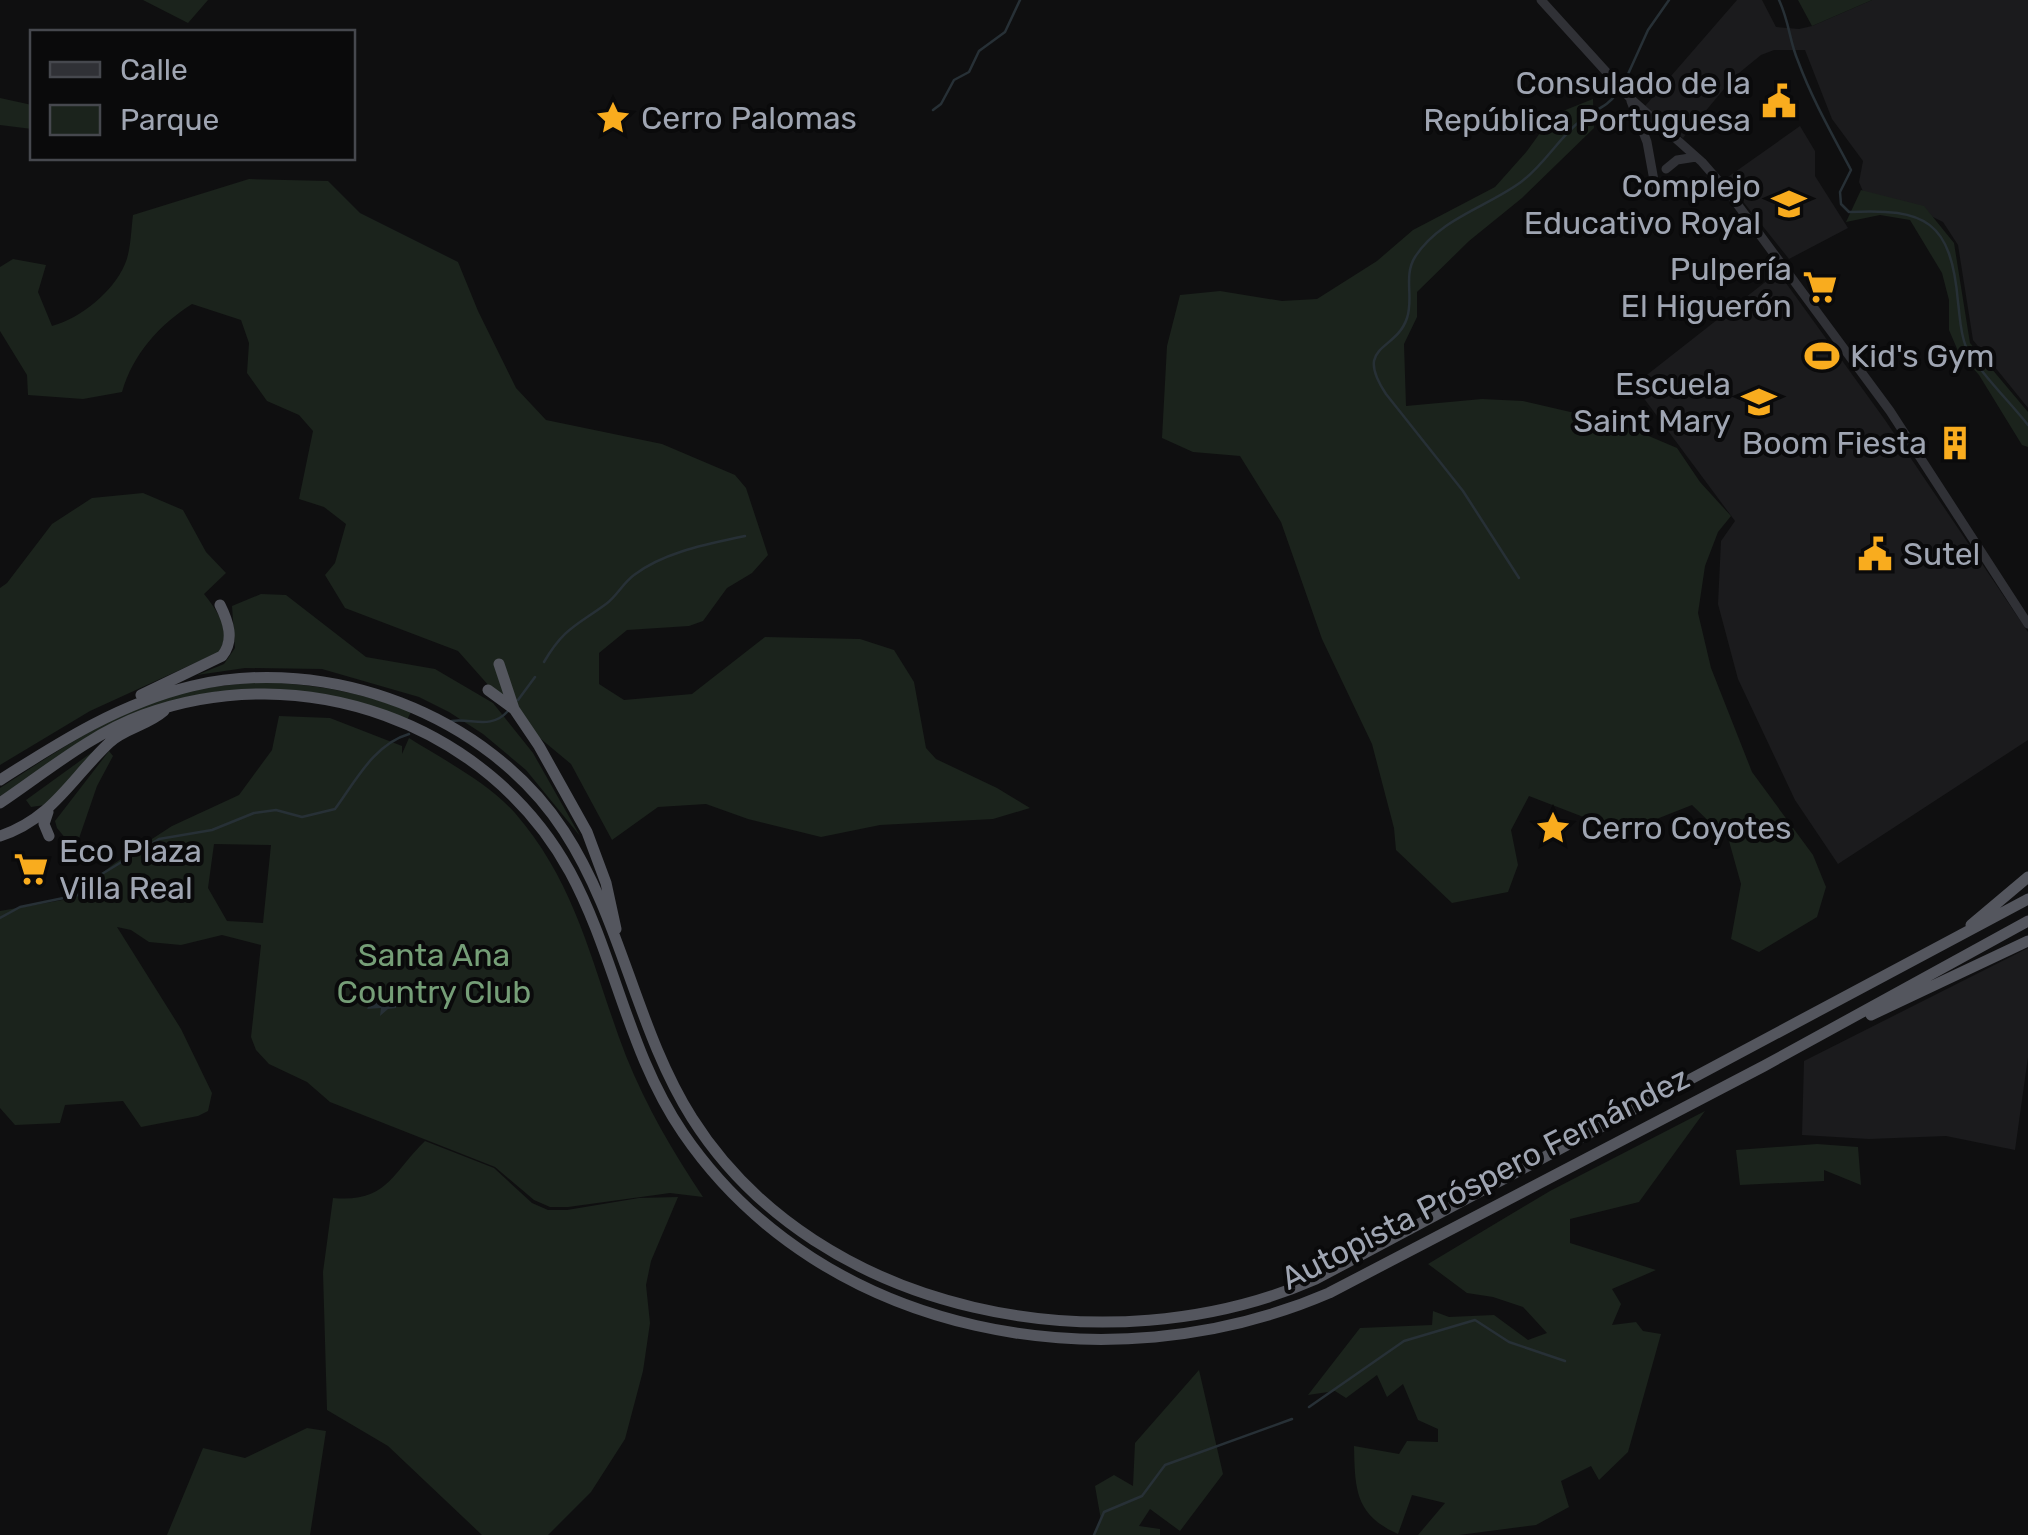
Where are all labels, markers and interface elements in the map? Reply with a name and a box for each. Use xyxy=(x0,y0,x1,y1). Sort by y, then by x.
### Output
legend xyxy=(30,30,355,160)
text: Calle xyxy=(120,52,188,88)
place label: Consulado de la República Portuguesa xyxy=(1423,64,1751,139)
public building icon: Consulado de la República Portuguesa xyxy=(1760,82,1798,120)
place icon: Cerro Palomas xyxy=(594,99,632,137)
place label: Cerro Palomas xyxy=(641,99,857,137)
text: Parque xyxy=(120,102,219,138)
place label: Complejo Educativo Royal xyxy=(1524,167,1761,242)
school or university icon: Complejo Educativo Royal xyxy=(1770,185,1808,223)
place label: Pulpería El Higuerón xyxy=(1621,250,1792,325)
supermarket icon: Pulpería El Higuerón xyxy=(1801,268,1839,306)
sports icon: Kid's Gym xyxy=(1803,337,1841,375)
place label: Kid's Gym xyxy=(1850,337,1994,375)
place label: Escuela Saint Mary xyxy=(1573,365,1731,440)
school or university icon: Escuela Saint Mary xyxy=(1740,383,1778,421)
place label: Boom Fiesta xyxy=(1742,424,1927,462)
building icon: Boom Fiesta xyxy=(1936,424,1974,462)
public building icon: Sutel xyxy=(1856,535,1894,573)
place label: Sutel xyxy=(1903,535,1980,573)
place icon: Cerro Coyotes xyxy=(1534,809,1572,847)
place label: Cerro Coyotes xyxy=(1581,809,1792,847)
place label: Eco Plaza Villa Real xyxy=(59,832,202,907)
supermarket icon: Eco Plaza Villa Real xyxy=(12,850,50,888)
park label: Santa Ana Country Club xyxy=(337,936,531,1011)
street label: Autopista Próspero Fernández xyxy=(1275,1058,1695,1298)

